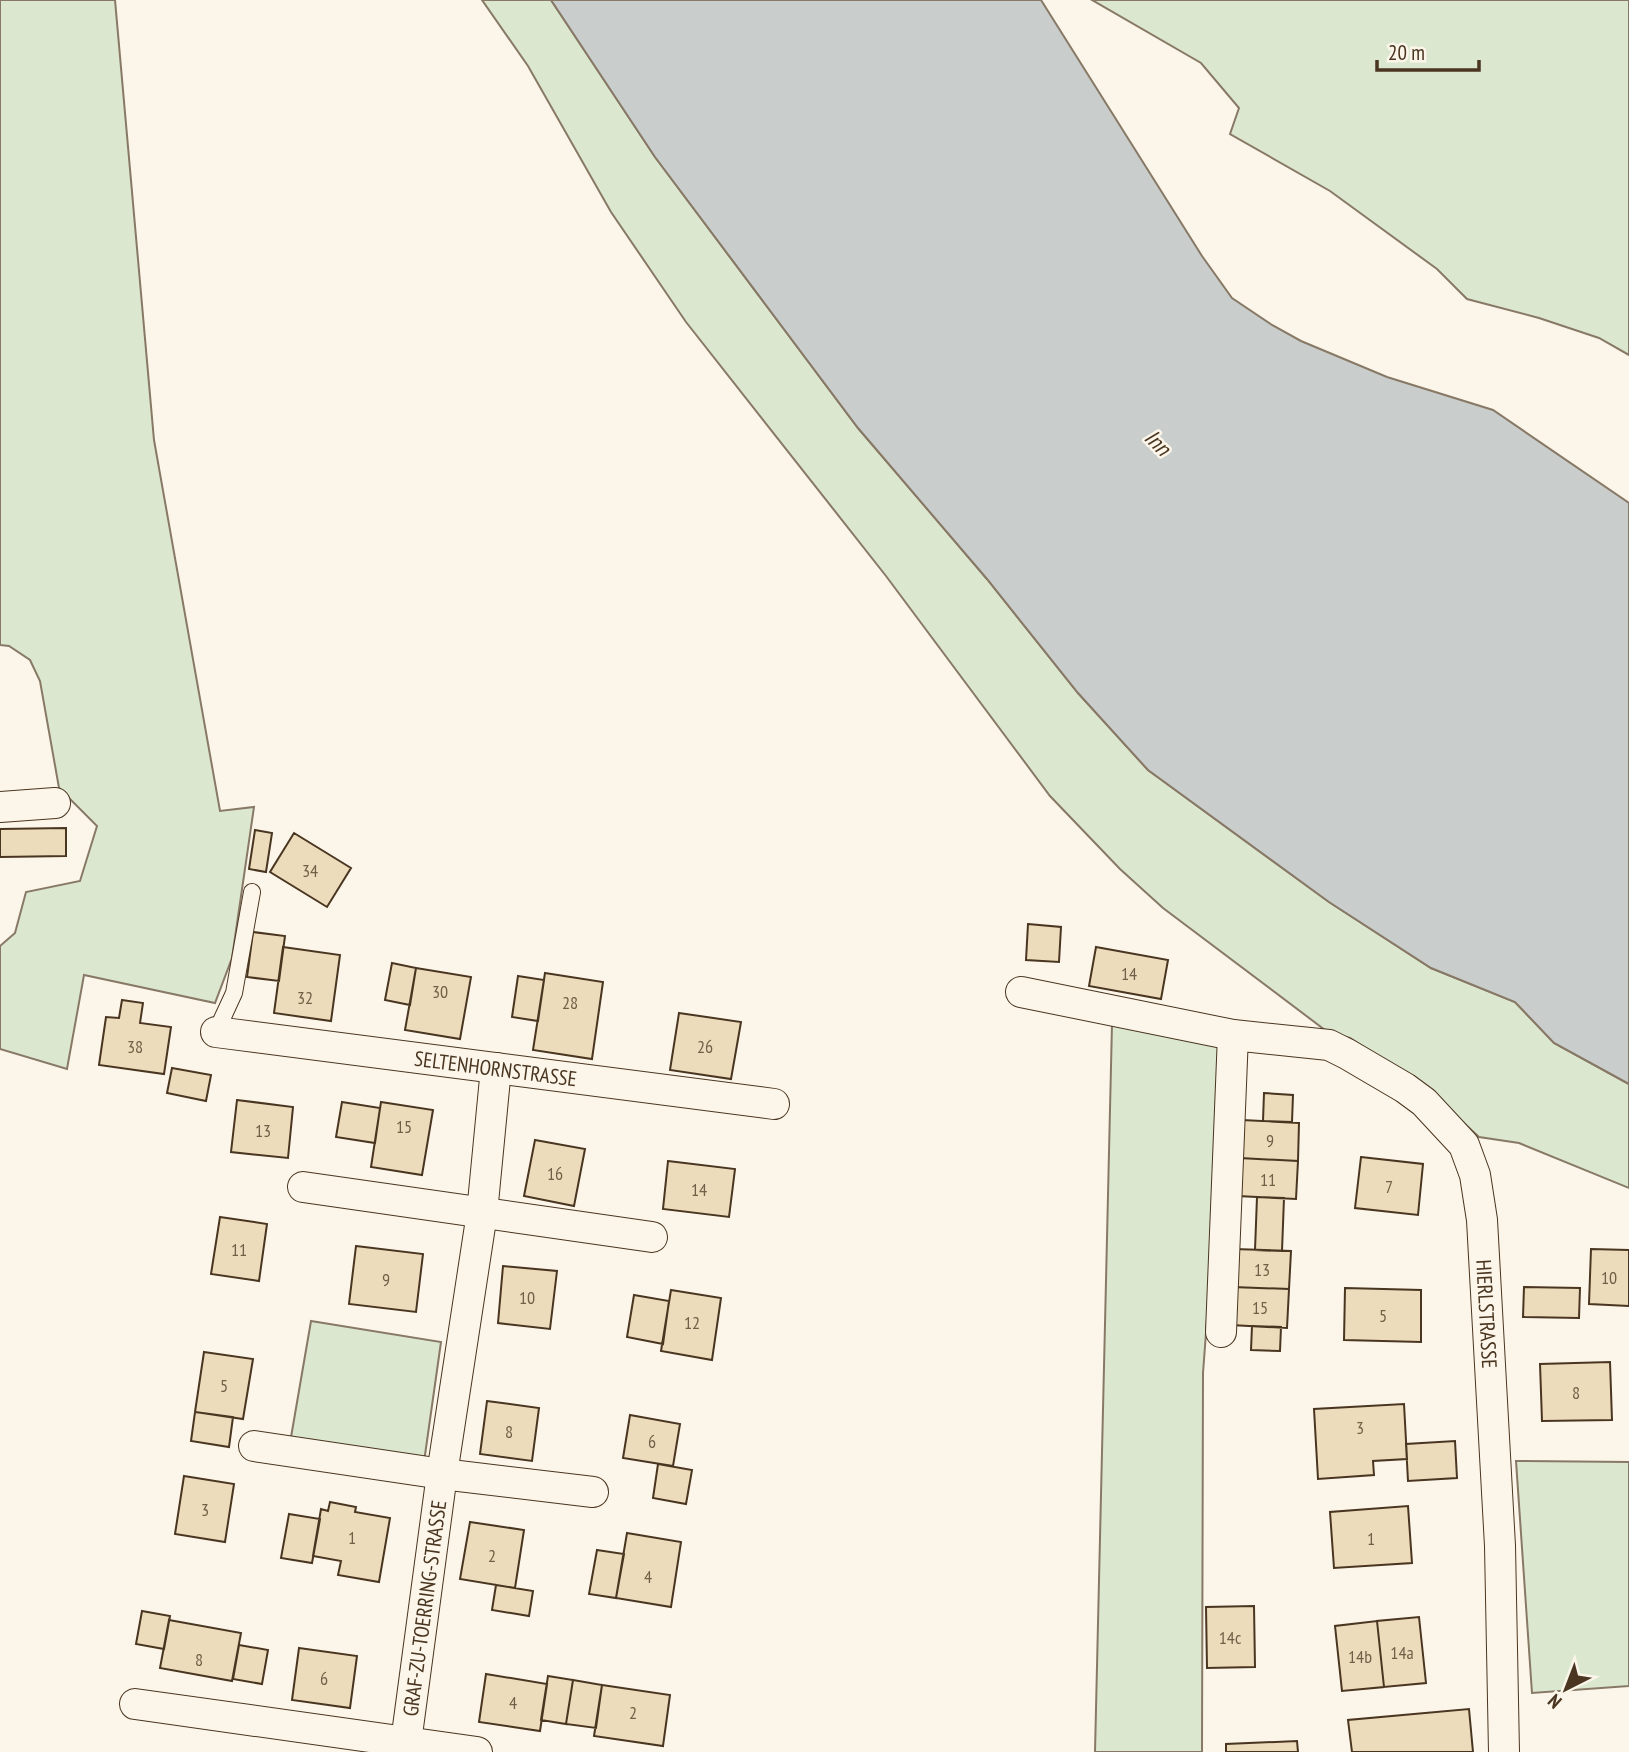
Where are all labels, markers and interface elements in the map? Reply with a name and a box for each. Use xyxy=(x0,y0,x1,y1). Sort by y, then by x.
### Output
scale bar xyxy=(1377,28,1478,72)
text: 20 m xyxy=(1388,39,1425,66)
water label: Inn xyxy=(1139,423,1179,463)
house number: 34 xyxy=(302,859,318,882)
house number: 14 xyxy=(1121,962,1137,985)
house number: 30 xyxy=(432,980,448,1003)
house number: 32 xyxy=(297,986,313,1009)
house number: 28 xyxy=(562,991,578,1014)
house number: 38 xyxy=(127,1035,143,1058)
house number: 26 xyxy=(697,1035,713,1058)
street label: SELTENHORNSTRASSE xyxy=(413,1044,578,1092)
house number: 15 xyxy=(396,1115,412,1138)
house number: 13 xyxy=(255,1119,271,1142)
house number: 9 xyxy=(1266,1129,1274,1152)
house number: 16 xyxy=(547,1162,563,1185)
house number: 11 xyxy=(1260,1168,1276,1191)
house number: 7 xyxy=(1385,1175,1393,1198)
house number: 14 xyxy=(691,1178,707,1201)
house number: 11 xyxy=(231,1238,247,1261)
house number: 13 xyxy=(1254,1258,1270,1281)
street label: HIERLSTRASSE xyxy=(1471,1259,1504,1369)
house number: 10 xyxy=(1601,1266,1617,1289)
house number: 9 xyxy=(382,1268,390,1291)
house number: 10 xyxy=(519,1286,535,1309)
house number: 15 xyxy=(1252,1296,1268,1319)
house number: 5 xyxy=(1379,1304,1387,1327)
house number: 12 xyxy=(684,1311,700,1334)
house number: 5 xyxy=(220,1374,228,1397)
house number: 8 xyxy=(1572,1381,1580,1404)
house number: 3 xyxy=(1356,1416,1364,1439)
house number: 8 xyxy=(505,1420,513,1443)
house number: 6 xyxy=(648,1430,656,1453)
house number: 3 xyxy=(201,1498,209,1521)
street label: GRAF-ZU-TOERRING-STRASSE xyxy=(396,1499,452,1718)
house number: 1 xyxy=(348,1526,356,1549)
house number: 1 xyxy=(1367,1527,1375,1550)
house number: 2 xyxy=(488,1544,496,1567)
house number: 4 xyxy=(644,1565,652,1588)
house number: 14c xyxy=(1219,1626,1242,1649)
house number: 14a xyxy=(1390,1641,1414,1664)
house number: 14b xyxy=(1348,1645,1372,1668)
house number: 8 xyxy=(195,1648,203,1671)
north arrow xyxy=(1531,1654,1601,1724)
house number: 6 xyxy=(320,1667,328,1690)
text: N xyxy=(1543,1689,1566,1714)
house number: 4 xyxy=(509,1691,517,1714)
house number: 2 xyxy=(629,1701,637,1724)

